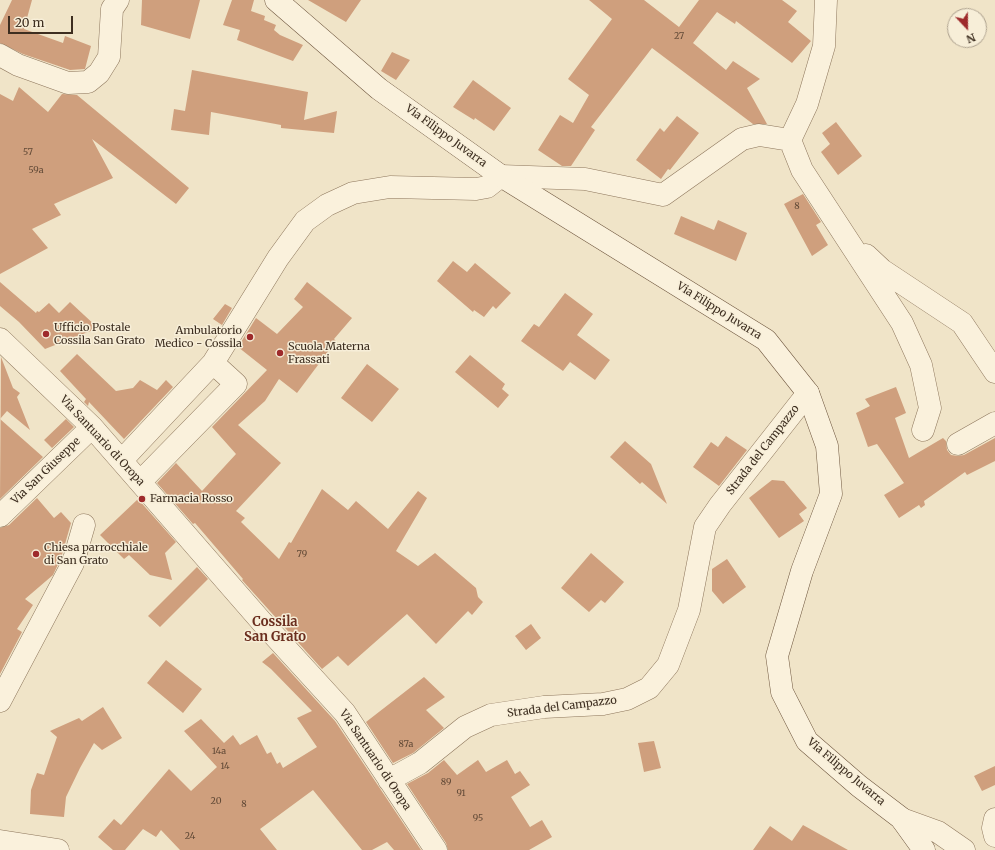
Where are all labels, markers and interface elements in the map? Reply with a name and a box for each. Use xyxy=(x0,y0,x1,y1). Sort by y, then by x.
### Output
scale bar xyxy=(10,8,75,34)
north arrow xyxy=(947,8,987,48)
text: 20 m xyxy=(15,15,44,30)
text: N xyxy=(964,30,978,46)
house number: 27 xyxy=(674,31,684,41)
street label: Via Filippo Juvarra xyxy=(403,102,489,170)
house number: 57 xyxy=(23,147,33,157)
house number: 59a xyxy=(28,165,44,175)
house number: 8 xyxy=(794,201,800,211)
street label: Via Filippo Juvarra xyxy=(674,280,764,342)
place label: Ufficio Postale Cossila San Grato xyxy=(54,321,145,347)
place label: Ambulatorio Medico - Cossila xyxy=(155,324,242,350)
marker: Ufficio Postale Cossila San Grato xyxy=(41,329,51,339)
marker: Ambulatorio Medico - Cossila xyxy=(245,332,255,342)
place label: Scuola Materna Frassati xyxy=(288,340,370,366)
marker: Scuola Materna Frassati xyxy=(275,348,285,358)
street label: Via Santuario di Oropa xyxy=(57,393,147,489)
street label: Strada del Campazzo xyxy=(724,402,802,498)
street label: Via San Giuseppe xyxy=(9,435,83,507)
place label: Farmacia Rosso xyxy=(150,492,233,506)
marker: Farmacia Rosso xyxy=(137,494,147,504)
place label: Chiesa parrocchiale di San Grato xyxy=(44,541,148,567)
marker: Chiesa parrocchiale di San Grato xyxy=(31,549,41,559)
house number: 79 xyxy=(297,549,307,559)
district label: Cossila San Grato xyxy=(244,614,306,645)
street label: Strada del Campazzo xyxy=(506,694,618,720)
street label: Via Santuario di Oropa xyxy=(336,707,414,813)
street label: Via Filippo Juvarra xyxy=(804,736,888,808)
house number: 87a xyxy=(399,739,413,749)
house number: 14a xyxy=(212,746,226,756)
house number: 14 xyxy=(220,761,230,771)
house number: 89 xyxy=(441,777,451,787)
house number: 91 xyxy=(456,788,466,798)
house number: 20 xyxy=(211,796,221,806)
house number: 8 xyxy=(241,799,247,809)
house number: 95 xyxy=(473,813,483,823)
house number: 24 xyxy=(185,831,195,841)

